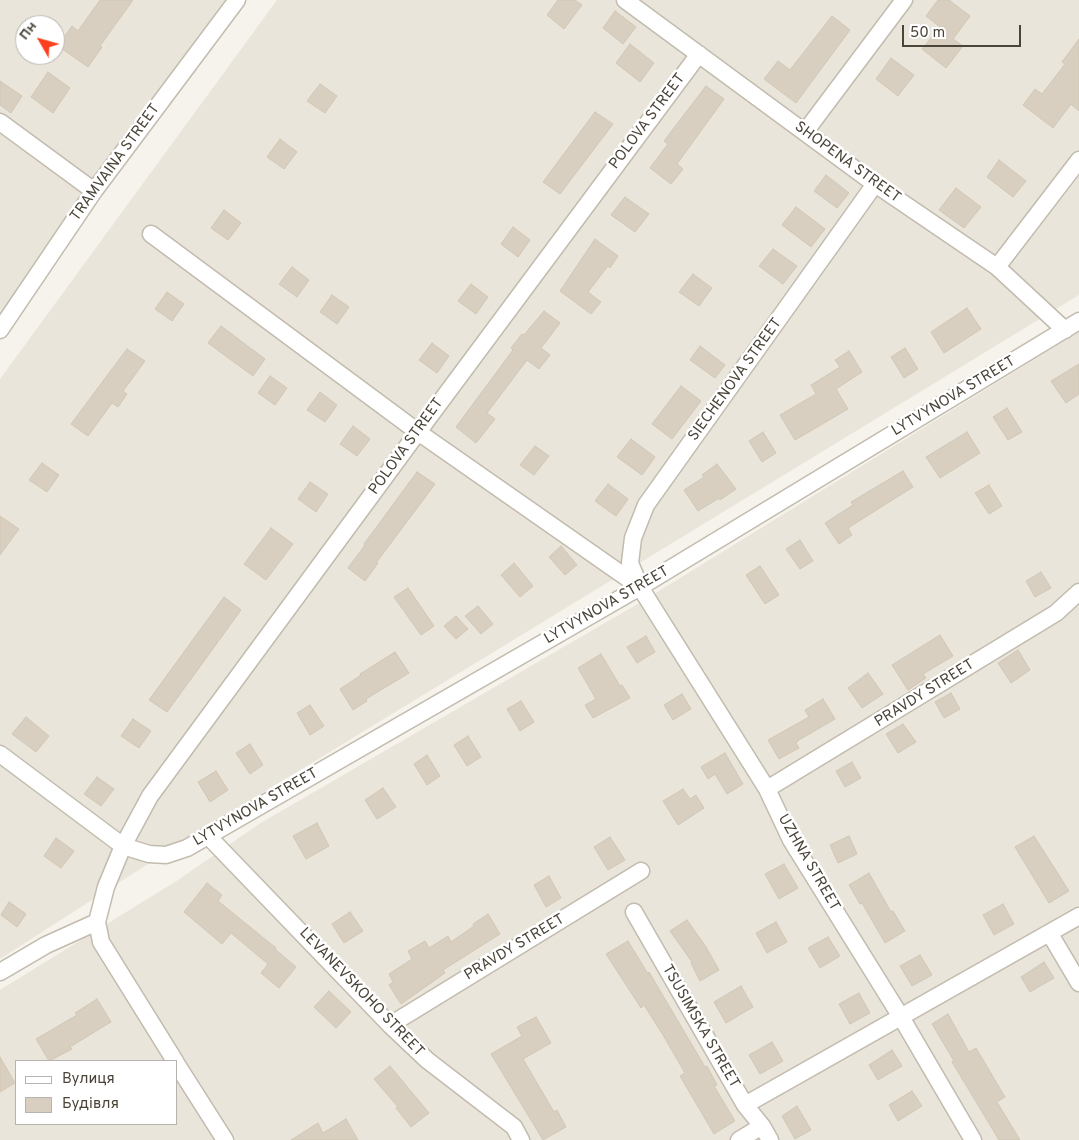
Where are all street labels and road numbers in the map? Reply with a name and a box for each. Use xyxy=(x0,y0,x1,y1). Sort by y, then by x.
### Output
street label: POLOVA STREET xyxy=(606,71,690,173)
street label: TRAMVAINA STREET xyxy=(67,101,165,225)
street label: SHOPENA STREET xyxy=(790,119,904,207)
street label: SIECHENOVA STREET xyxy=(685,315,787,445)
street label: LYTVYNOVA STREET xyxy=(889,353,1019,441)
street label: POLOVA STREET xyxy=(366,395,448,499)
street label: LYTVYNOVA STREET xyxy=(541,563,673,649)
street label: PRAVDY STREET xyxy=(872,656,978,732)
street label: LYTVYNOVA STREET xyxy=(190,765,322,851)
street label: UZHNA STREET xyxy=(773,812,843,914)
street label: PRAVDY STREET xyxy=(462,911,568,985)
street label: LEVANEVSKOHO STREET xyxy=(295,925,427,1061)
street label: TSUSIMSKA STREET xyxy=(657,962,743,1092)

